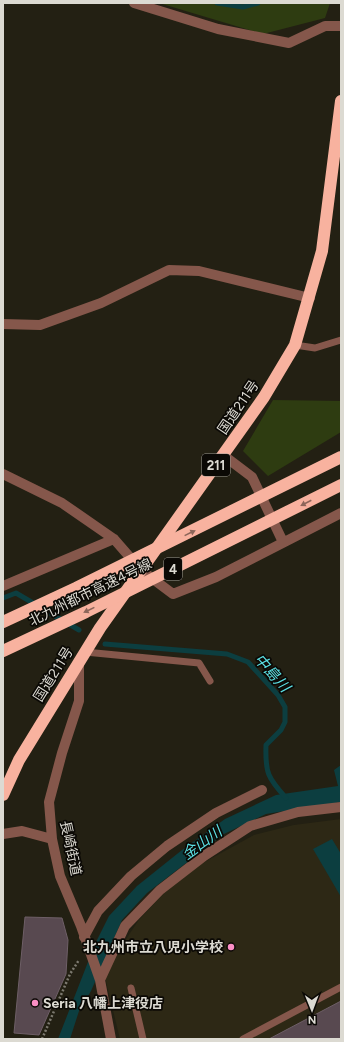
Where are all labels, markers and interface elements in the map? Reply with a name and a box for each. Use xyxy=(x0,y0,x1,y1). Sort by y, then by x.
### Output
street label: 国道211号 xyxy=(214,377,263,437)
road number: 211 xyxy=(202,454,230,476)
one-way arrow xyxy=(301,500,312,506)
one-way arrow xyxy=(184,530,195,536)
street label: 北九州都市高速4号線 xyxy=(26,555,154,630)
road number: 4 xyxy=(164,558,182,580)
one-way arrow xyxy=(84,607,95,614)
street label: 国道211号 xyxy=(30,644,77,705)
water label: 中島川 xyxy=(250,650,295,697)
street label: 長崎街道 xyxy=(56,819,85,877)
water label: 金山川 xyxy=(179,821,227,864)
place label: 北九州市立八児小学校 xyxy=(83,939,223,956)
marker: 北九州市立八児小学校 xyxy=(226,942,236,952)
north arrow xyxy=(292,990,332,1030)
place label: Seria 八幡上津役店 xyxy=(43,995,163,1012)
marker: Seria 八幡上津役店 xyxy=(30,998,40,1008)
text: N xyxy=(308,1013,317,1026)

